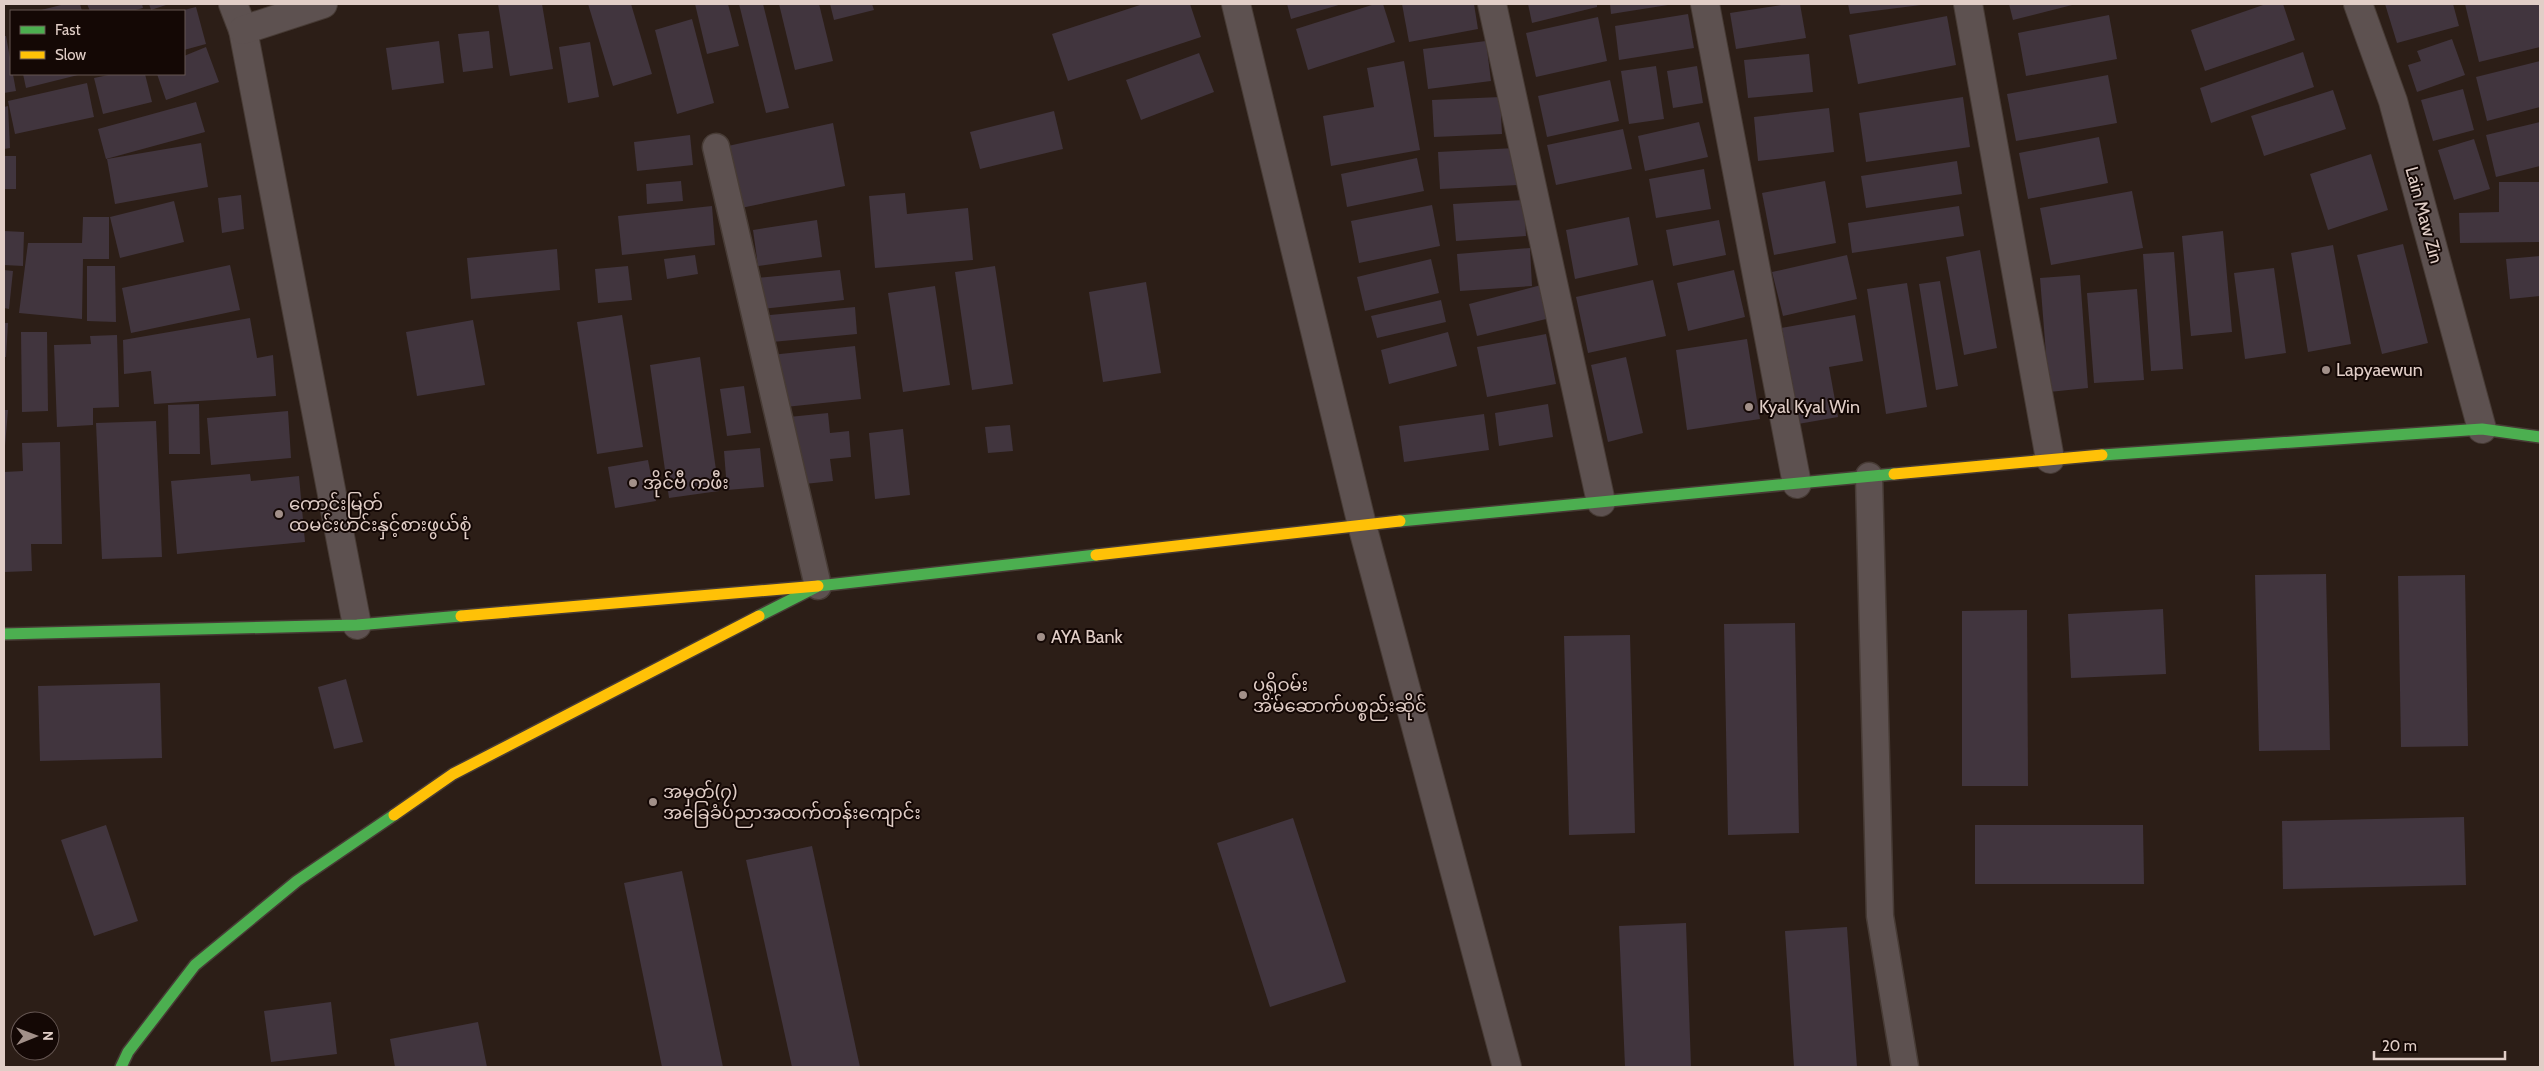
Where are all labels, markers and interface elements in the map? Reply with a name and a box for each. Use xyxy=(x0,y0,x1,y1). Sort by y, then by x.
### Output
legend xyxy=(10,10,185,75)
text: Fast xyxy=(55,21,80,39)
text: Slow xyxy=(55,46,86,64)
street label: Lain Maw Zin xyxy=(2401,164,2447,266)
place label: Lapyaewun xyxy=(2336,359,2423,381)
marker: Lapyaewun xyxy=(2320,364,2332,376)
place label: Kyal Kyal Win xyxy=(1759,396,1860,418)
marker: Kyal Kyal Win xyxy=(1743,401,1755,413)
place label: အိုင်ဗီ ကဖီး xyxy=(643,469,729,498)
marker: အိုင်ဗီ ကဖီး xyxy=(627,477,639,489)
place label: ကောင်းမြတ် ထမင်းဟင်းနှင့်စားဖွယ်စုံ xyxy=(289,491,472,540)
marker: ကောင်းမြတ် ထမင်းဟင်းနှင့်စားဖွယ်စုံ xyxy=(273,508,285,520)
place label: AYA Bank xyxy=(1051,626,1124,648)
marker: AYA Bank xyxy=(1035,631,1047,643)
place label: ပရိုဝမ်း အိမ်ဆောက်ပစ္စည်းဆိုင် xyxy=(1253,671,1427,721)
marker: ပရိုဝမ်း အိမ်ဆောက်ပစ္စည်းဆိုင် xyxy=(1237,689,1249,701)
place label: အမှတ်(၇) အခြေခံပညာအထက်တန်းကျောင်း xyxy=(663,779,921,828)
marker: အမှတ်(၇) အခြေခံပညာအထက်တန်းကျောင်း xyxy=(647,796,659,808)
north arrow xyxy=(10,1011,60,1061)
scale bar xyxy=(2374,1028,2505,1060)
text: N xyxy=(39,1031,57,1041)
text: 20 m xyxy=(2382,1037,2417,1055)

